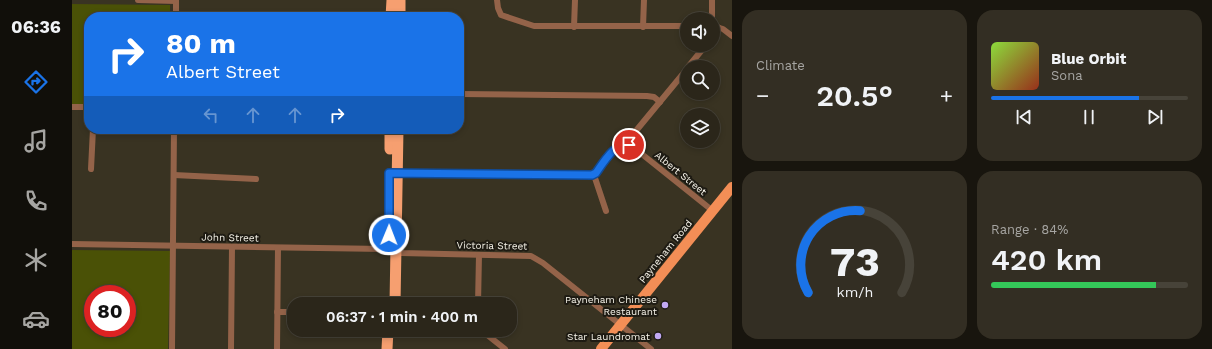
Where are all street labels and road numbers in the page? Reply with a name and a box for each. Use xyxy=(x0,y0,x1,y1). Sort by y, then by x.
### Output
street label: Albert Street xyxy=(653,149,709,198)
street label: Payneham Road xyxy=(637,218,694,285)
street label: John Street xyxy=(201,231,260,244)
street label: Victoria Street xyxy=(457,239,528,252)

